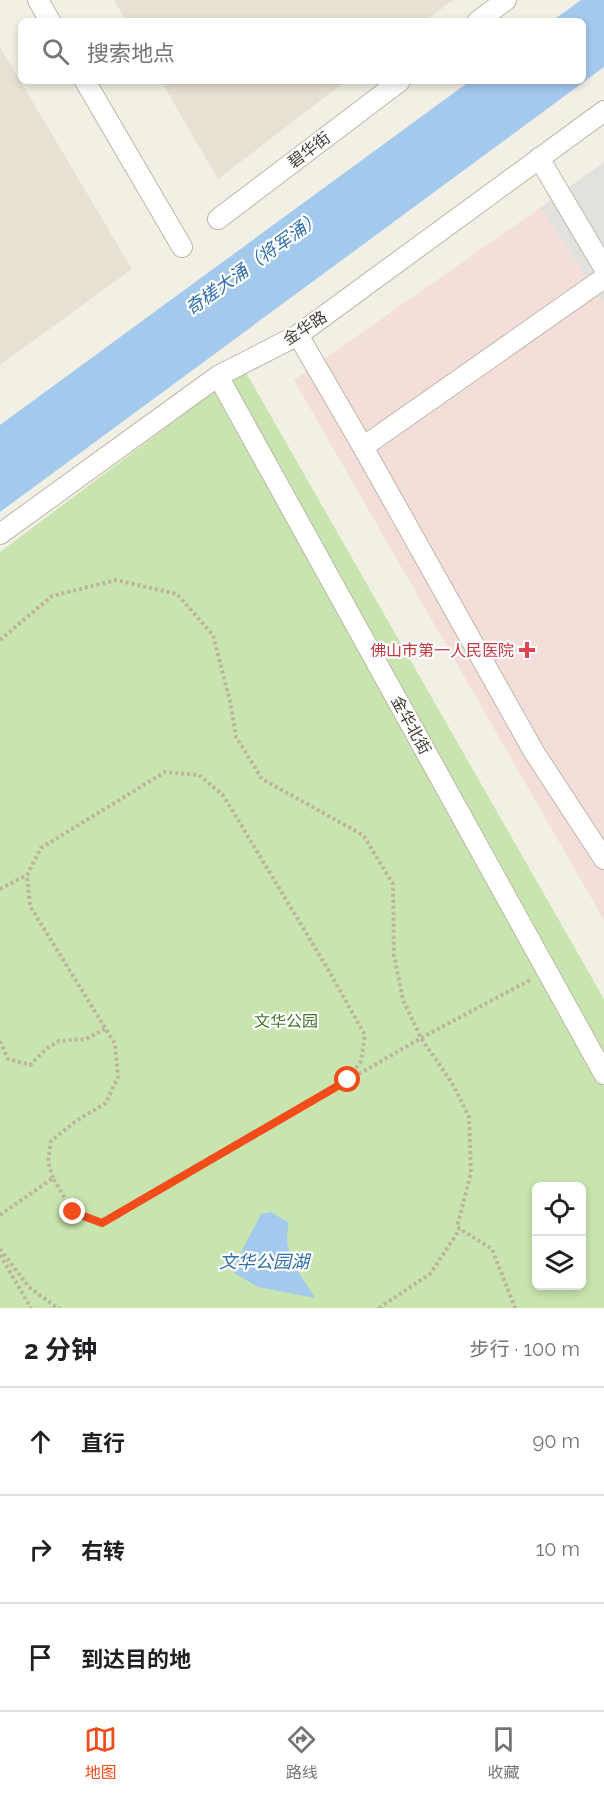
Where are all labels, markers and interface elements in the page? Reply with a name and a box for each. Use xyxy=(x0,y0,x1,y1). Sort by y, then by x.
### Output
search box xyxy=(18,18,586,84)
icon: search xyxy=(39,35,72,68)
text: 搜索地点 xyxy=(87,40,175,66)
street label: 碧华街 xyxy=(284,128,334,172)
water label: 奇槎大涌（将军涌） xyxy=(181,207,325,319)
street label: 金华路 xyxy=(280,307,330,349)
place label: 佛山市第一人民医院 xyxy=(370,641,514,660)
marker: 佛山市第一人民医院 xyxy=(518,641,536,659)
street label: 金华北街 xyxy=(387,692,435,758)
park label: 文华公园 xyxy=(254,1012,318,1031)
route start xyxy=(334,1066,360,1092)
map controls xyxy=(532,1182,586,1290)
button: locate xyxy=(532,1182,586,1236)
route end xyxy=(59,1198,85,1224)
button: layers xyxy=(532,1236,586,1290)
water label: 文华公园湖 xyxy=(219,1251,312,1272)
text: 2 分钟 xyxy=(24,1335,97,1365)
text: 步行 · 100 m xyxy=(470,1337,580,1361)
icon: ahead xyxy=(24,1425,57,1458)
text: 90 m xyxy=(533,1429,580,1453)
text: 直行 xyxy=(81,1430,125,1456)
icon: right xyxy=(24,1533,57,1566)
text: 10 m xyxy=(536,1537,580,1561)
text: 右转 xyxy=(81,1538,125,1564)
icon: arrive xyxy=(24,1641,57,1674)
text: 到达目的地 xyxy=(81,1646,191,1672)
tab: 地图 xyxy=(84,1723,117,1783)
tab: 路线 xyxy=(285,1723,318,1783)
tab: 收藏 xyxy=(487,1723,520,1783)

